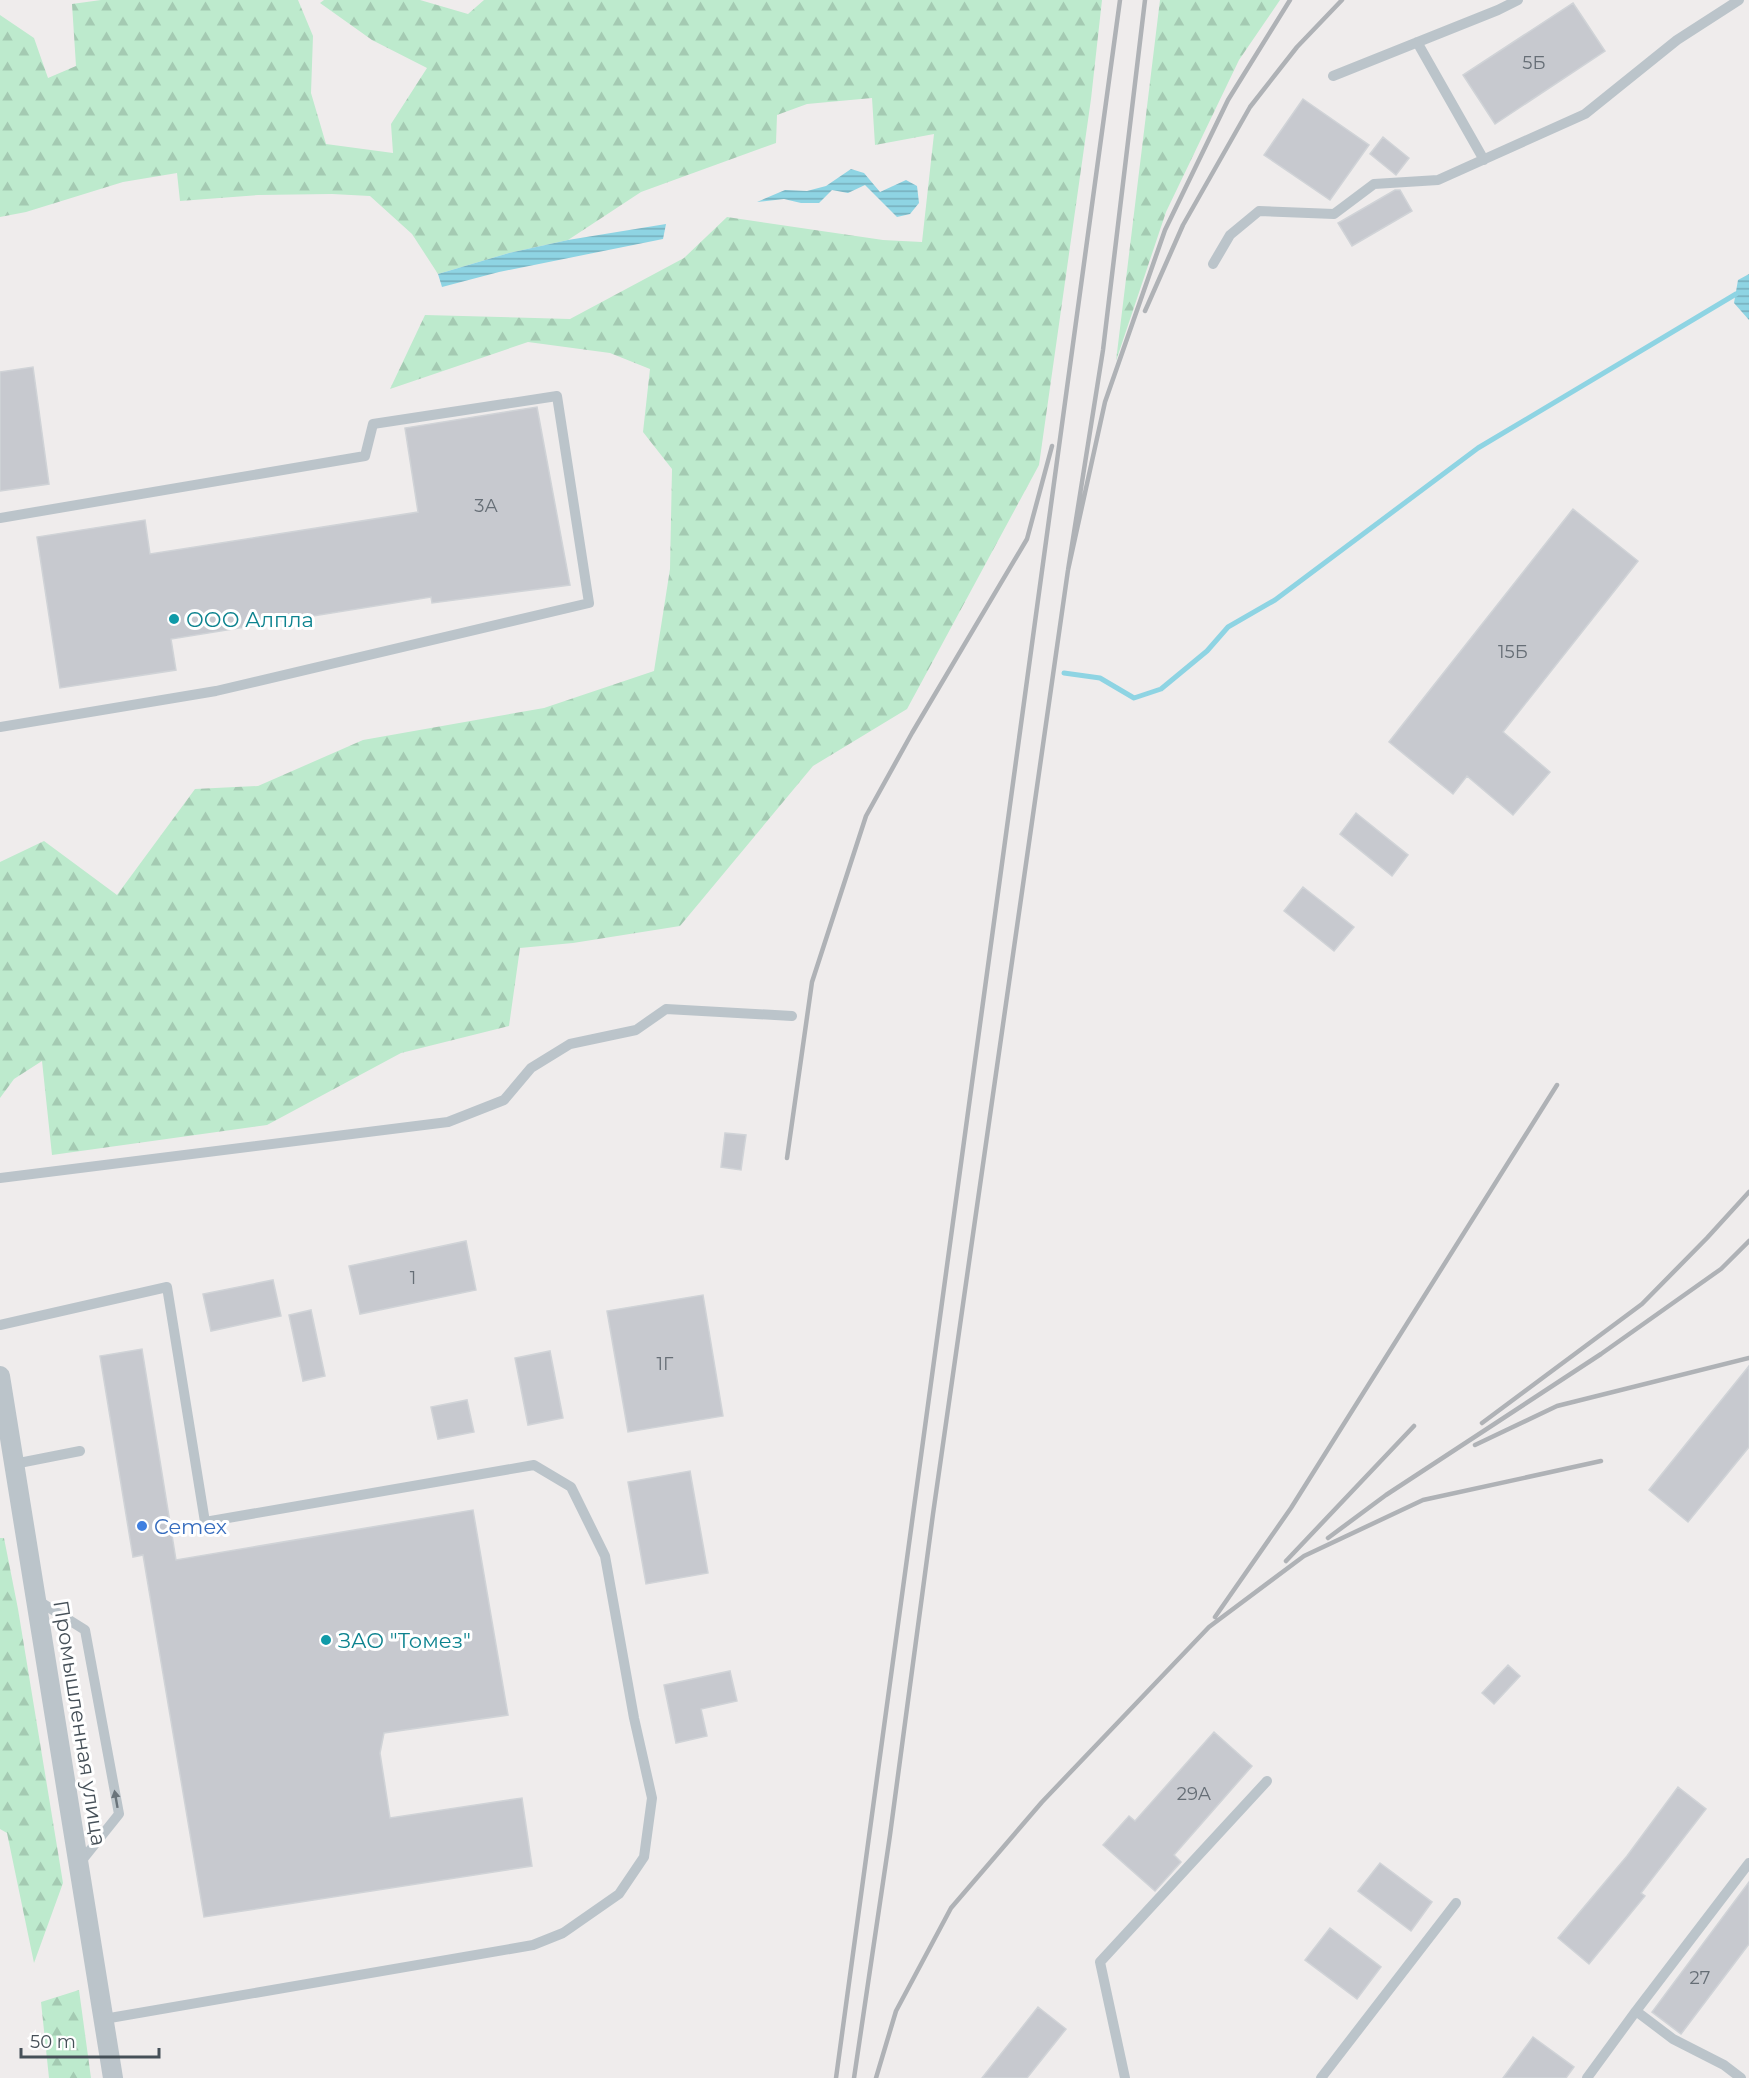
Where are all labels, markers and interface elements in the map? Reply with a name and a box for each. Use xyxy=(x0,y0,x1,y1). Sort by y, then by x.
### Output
house number: 5Б xyxy=(1522,52,1546,74)
house number: 3А xyxy=(474,495,498,517)
place label: ООО Алпла xyxy=(186,607,314,632)
marker: ООО Алпла xyxy=(167,612,181,626)
house number: 15Б xyxy=(1498,641,1528,663)
house number: 1 xyxy=(410,1267,416,1289)
house number: 1Г xyxy=(657,1353,674,1375)
place label: Cemex xyxy=(154,1514,227,1539)
marker: Cemex xyxy=(135,1519,149,1533)
street label: Промышленная улица xyxy=(48,1598,112,1848)
place label: ЗАО "Томез" xyxy=(338,1628,471,1653)
marker: ЗАО "Томез" xyxy=(319,1633,333,1647)
house number: 29А xyxy=(1177,1783,1212,1805)
one-way arrow xyxy=(111,1789,120,1808)
house number: 27 xyxy=(1690,1967,1710,1989)
scale bar xyxy=(21,2021,159,2059)
text: 50 m xyxy=(30,2031,76,2053)

